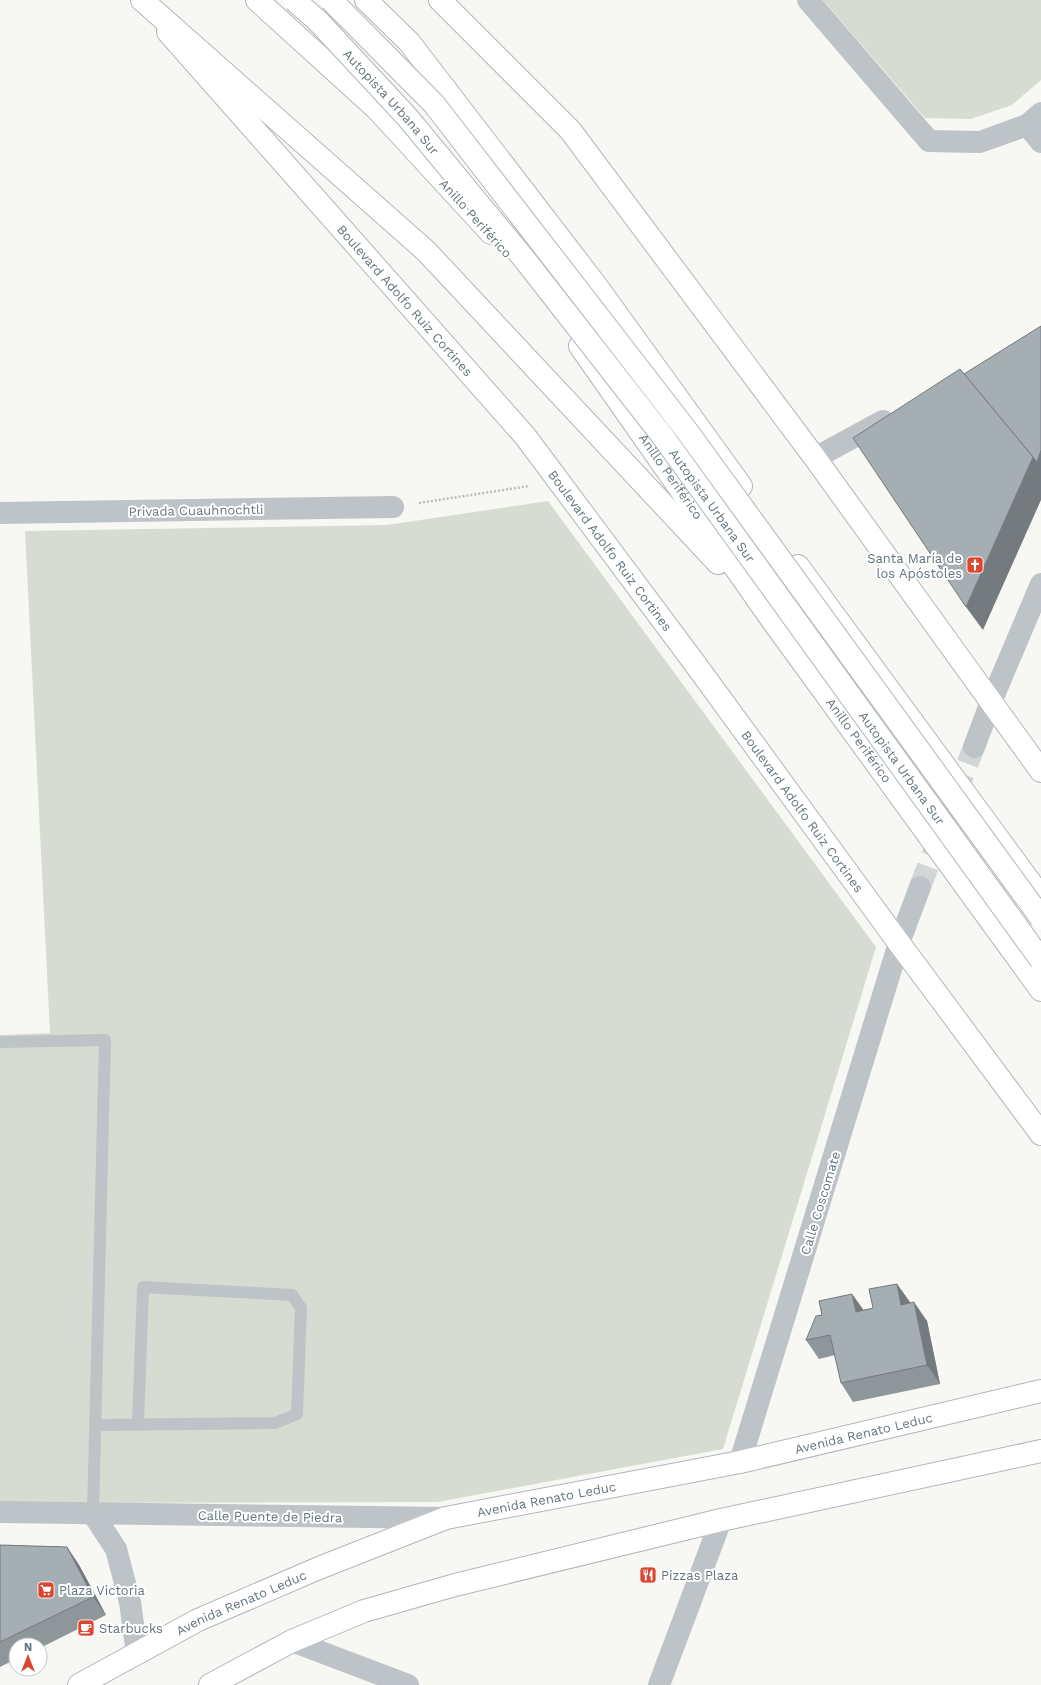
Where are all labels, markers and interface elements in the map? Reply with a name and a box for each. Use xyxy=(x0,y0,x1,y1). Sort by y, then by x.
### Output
street label: Autopista Urbana Sur xyxy=(340,46,442,158)
street label: Anillo Periférico xyxy=(436,176,515,261)
street label: Boulevard Adolfo Ruiz Cortines xyxy=(334,222,476,379)
street label: Anillo Periférico xyxy=(636,431,706,522)
street label: Autopista Urbana Sur xyxy=(666,446,758,565)
street label: Boulevard Adolfo Ruiz Cortines xyxy=(545,467,675,634)
street label: Privada Cuauhnochtli xyxy=(129,502,263,519)
place label: Santa María de los Apóstoles xyxy=(867,551,962,581)
church icon: Santa María de los Apóstoles xyxy=(965,555,985,575)
street label: Anillo Periférico xyxy=(823,695,895,786)
street label: Autopista Urbana Sur xyxy=(856,709,948,828)
street label: Boulevard Adolfo Ruiz Cortines xyxy=(738,728,867,896)
street label: Calle Coscomate xyxy=(798,1150,843,1257)
street label: Avenida Renato Leduc xyxy=(793,1410,934,1457)
street label: Avenida Renato Leduc xyxy=(476,1479,617,1520)
street label: Calle Puente de Piedra xyxy=(198,1508,343,1525)
restaurant icon: Pizzas Plaza xyxy=(638,1565,658,1585)
street label: Avenida Renato Leduc xyxy=(173,1567,309,1639)
place label: Pizzas Plaza xyxy=(661,1568,739,1583)
supermarket icon: Plaza Victoria xyxy=(36,1580,56,1600)
place label: Plaza Victoria xyxy=(59,1583,145,1598)
cafe icon: Starbucks xyxy=(76,1618,96,1638)
place label: Starbucks xyxy=(99,1621,163,1636)
north arrow xyxy=(8,1637,48,1677)
text: N xyxy=(24,1641,32,1654)

